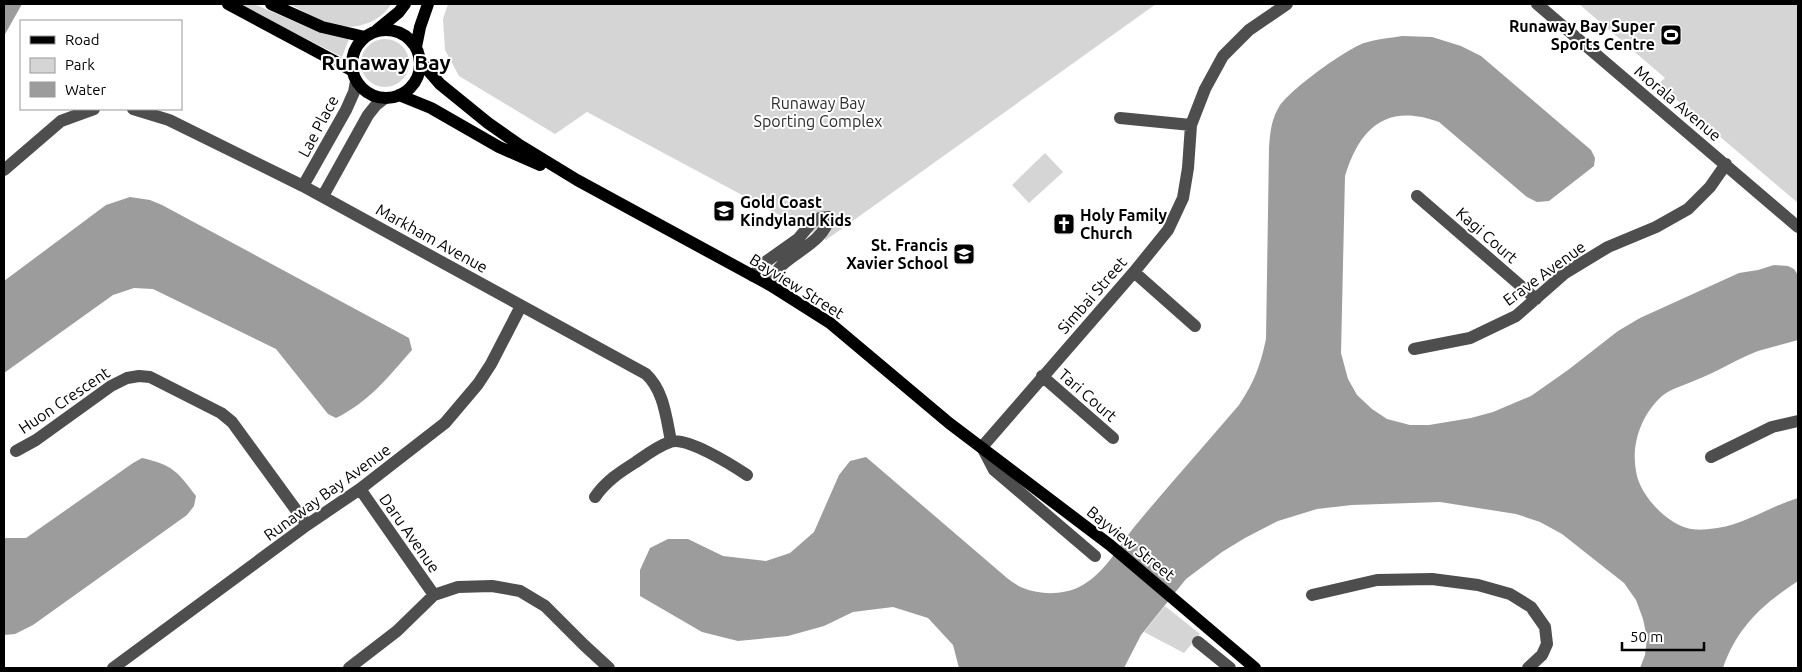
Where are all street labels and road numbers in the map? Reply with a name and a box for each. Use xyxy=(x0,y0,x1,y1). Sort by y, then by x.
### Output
street label: Morala Avenue xyxy=(1631,62,1725,144)
street label: Lae Place xyxy=(294,92,342,160)
street label: Markham Avenue xyxy=(373,200,491,276)
street label: Kagi Court xyxy=(1453,203,1522,267)
street label: Erave Avenue xyxy=(1499,237,1589,309)
street label: Bayview Street xyxy=(747,250,848,323)
street label: Simbai Street xyxy=(1054,252,1131,337)
street label: Huon Crescent xyxy=(15,363,113,437)
street label: Tari Court xyxy=(1055,365,1121,425)
street label: Runaway Bay Avenue xyxy=(260,440,394,544)
street label: Daru Avenue xyxy=(376,490,444,576)
street label: Bayview Street xyxy=(1084,502,1179,584)

